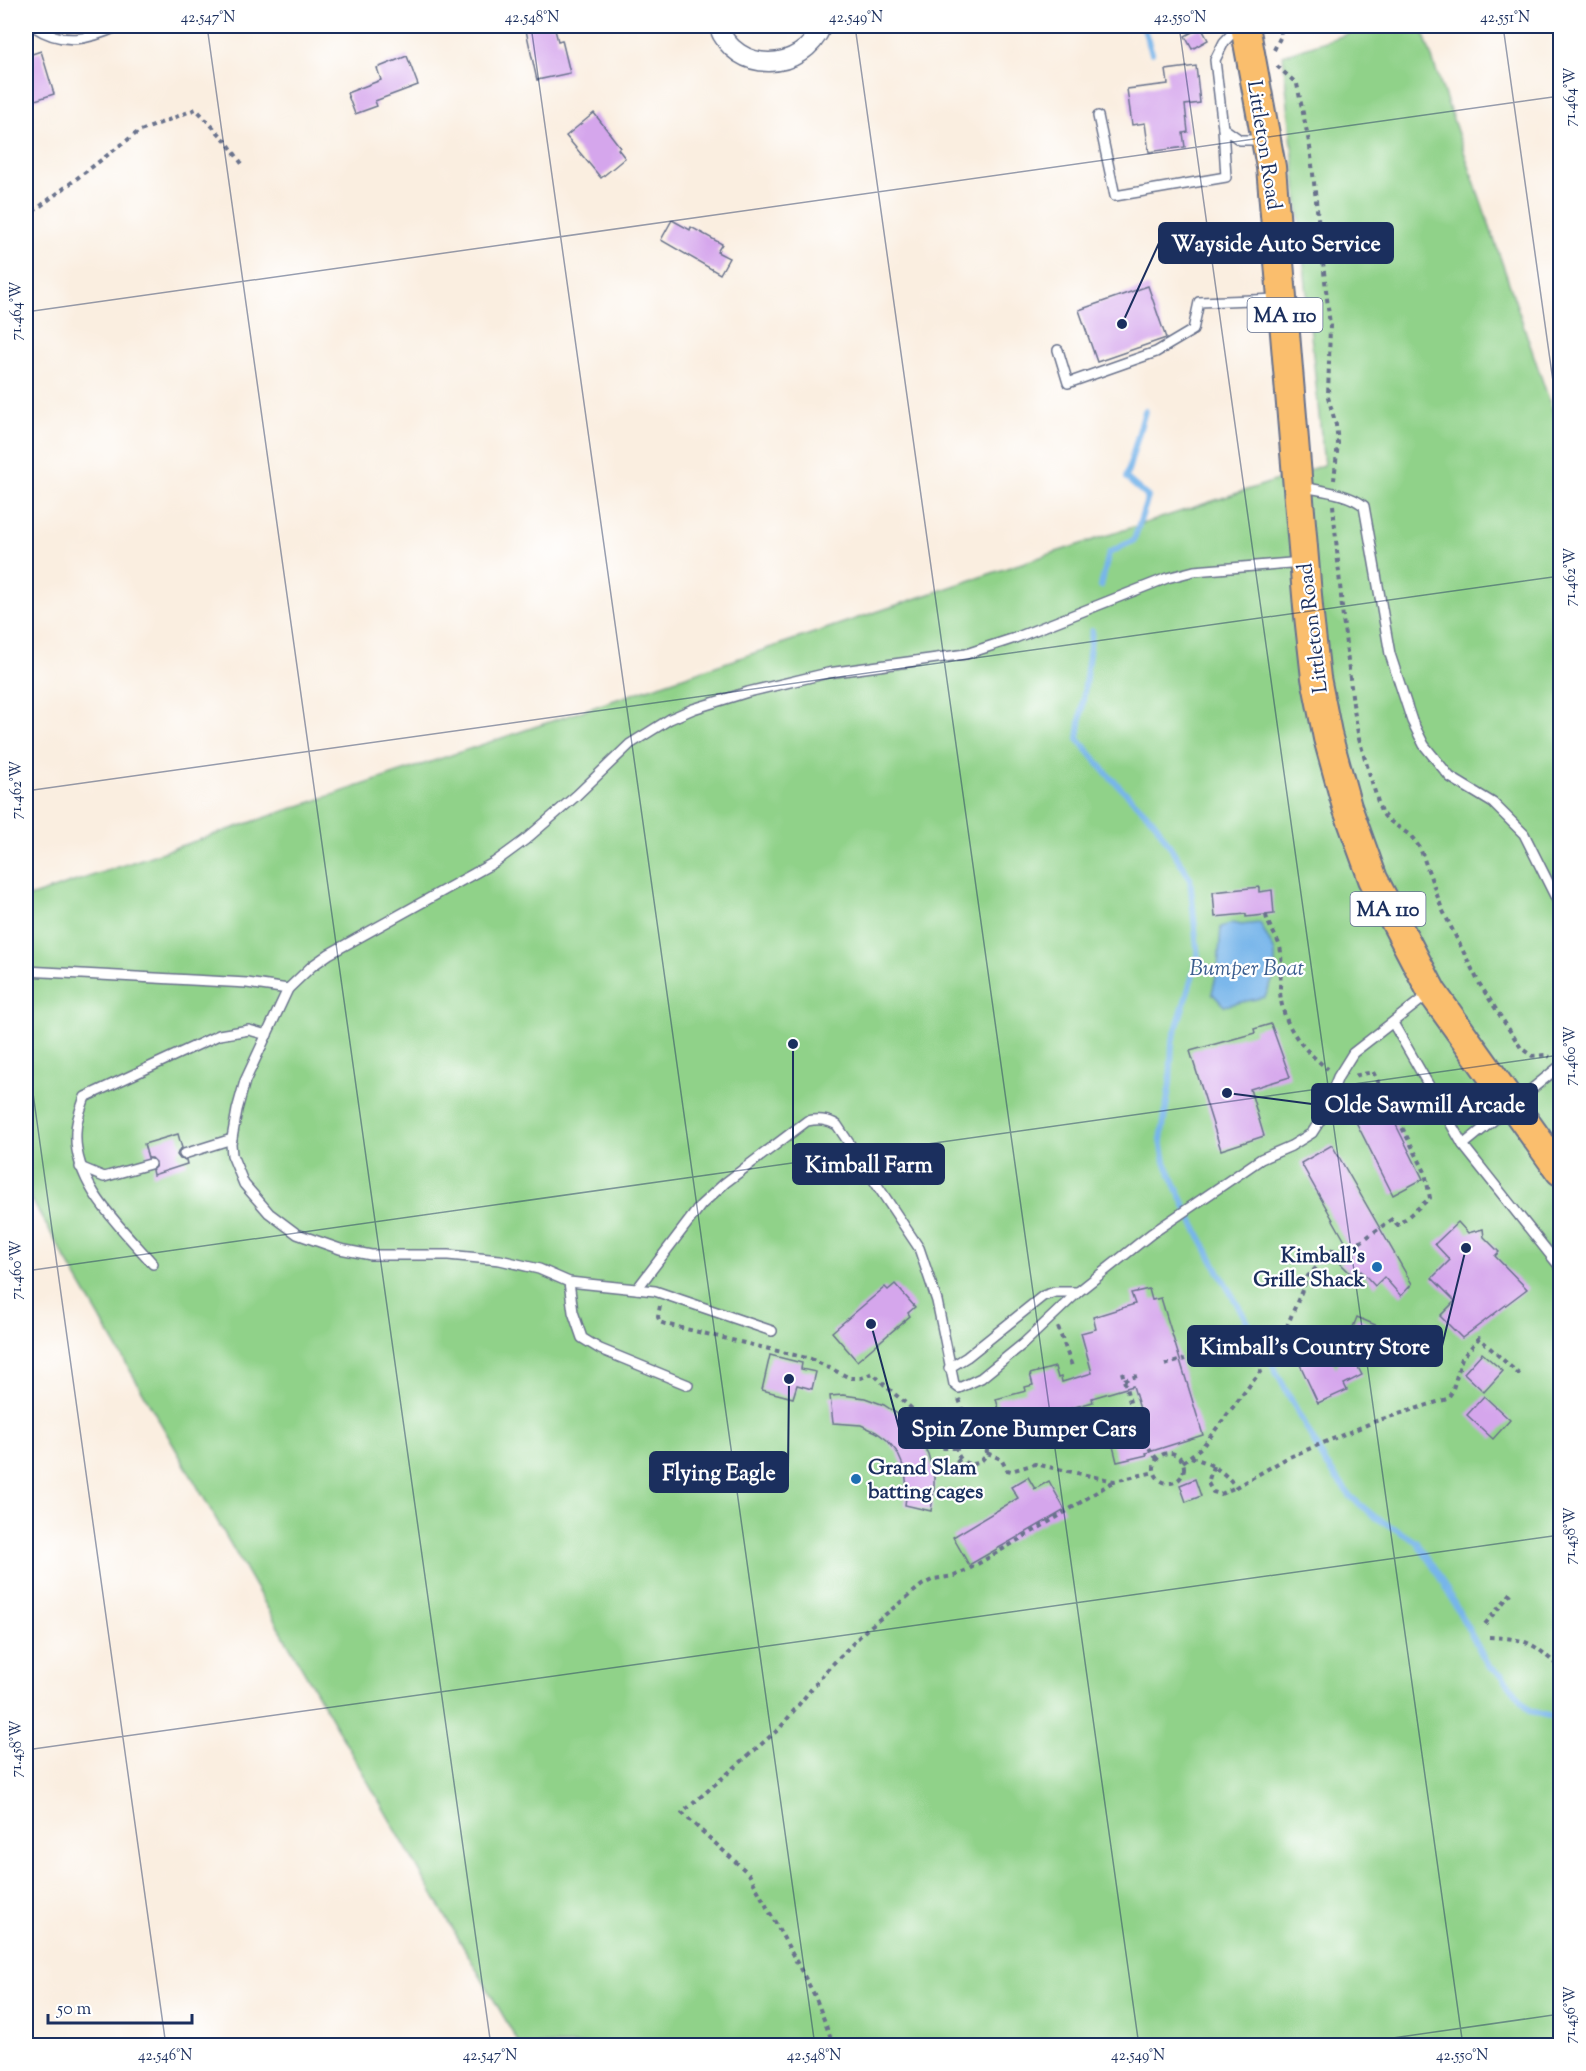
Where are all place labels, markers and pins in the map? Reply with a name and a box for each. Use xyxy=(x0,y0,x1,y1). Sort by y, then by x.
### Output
callout: Wayside Auto Service xyxy=(1159,223,1393,263)
callout: Olde Sawmill Arcade xyxy=(1312,1084,1537,1124)
callout: Kimball Farm xyxy=(793,1144,944,1184)
place label: Kimball's Grille Shack xyxy=(1253,1242,1366,1296)
marker: Kimball's Grille Shack xyxy=(1370,1260,1384,1274)
callout: Kimball's Country Store xyxy=(1188,1326,1442,1366)
callout: Spin Zone Bumper Cars xyxy=(899,1408,1149,1448)
callout: Flying Eagle xyxy=(650,1452,788,1492)
place label: Grand Slam batting cages xyxy=(867,1454,983,1508)
marker: Grand Slam batting cages xyxy=(849,1472,863,1486)

